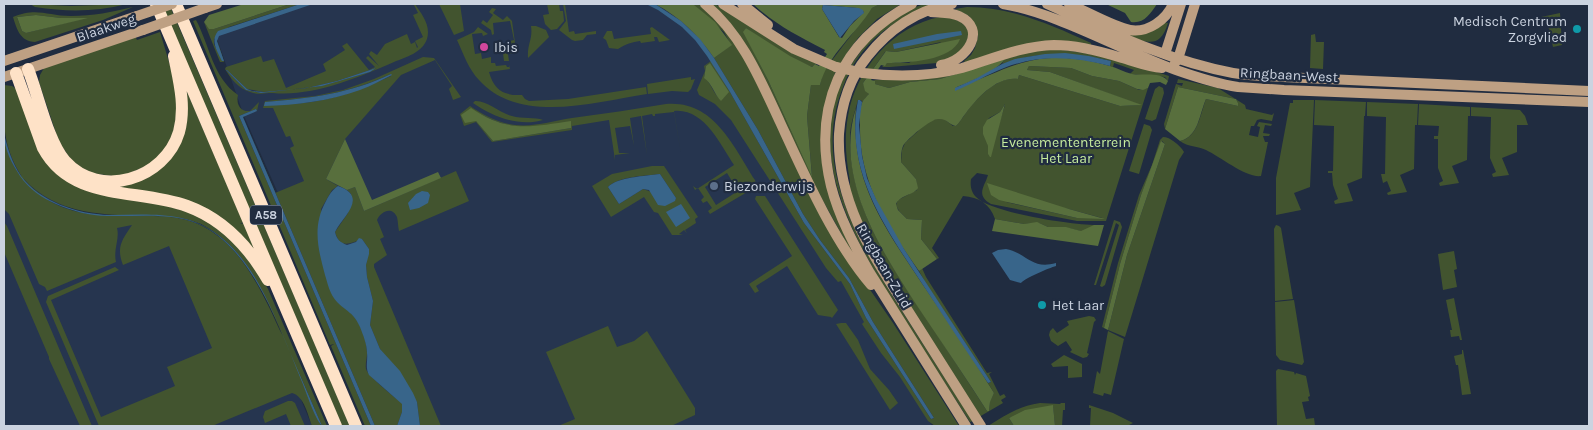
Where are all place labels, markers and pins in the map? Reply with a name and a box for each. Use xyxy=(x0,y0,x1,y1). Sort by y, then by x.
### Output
place label: Medisch Centrum Zorgvlied xyxy=(1453,13,1567,46)
marker: Medisch Centrum Zorgvlied xyxy=(1571,23,1583,35)
place label: Ibis xyxy=(494,39,518,56)
marker: Ibis xyxy=(478,41,490,53)
place label: Biezonderwijs xyxy=(724,178,813,195)
marker: Biezonderwijs xyxy=(708,180,720,192)
place label: Het Laar xyxy=(1052,297,1105,314)
marker: Het Laar xyxy=(1036,299,1048,311)

